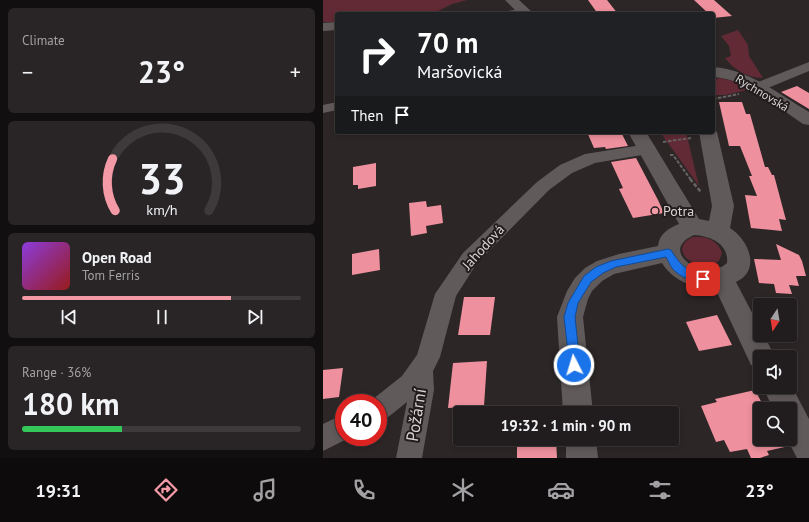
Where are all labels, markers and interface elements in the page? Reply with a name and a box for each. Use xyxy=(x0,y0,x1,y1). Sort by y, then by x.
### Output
text: 70 m xyxy=(417,24,478,61)
icon: right xyxy=(351,28,403,80)
text: Climate xyxy=(22,32,65,49)
text: 23° xyxy=(138,52,185,91)
text: − xyxy=(22,58,33,86)
text: + xyxy=(290,58,301,86)
text: Maršovická xyxy=(417,60,502,83)
street label: Rychnovská xyxy=(733,71,792,114)
icon: arrive xyxy=(391,104,413,126)
text: Then xyxy=(351,106,383,125)
text: 33 xyxy=(138,152,185,205)
text: km/h xyxy=(146,199,177,218)
place label: Potra xyxy=(663,202,694,220)
marker: Potra xyxy=(650,206,660,216)
street label: Jahodová xyxy=(457,221,508,274)
text: Open Road xyxy=(82,248,152,267)
pin xyxy=(686,262,720,296)
text: Tom Ferris xyxy=(82,267,140,284)
icon: arrive xyxy=(692,268,714,290)
north arrow xyxy=(753,298,797,342)
map controls xyxy=(753,298,797,446)
icon: previous xyxy=(58,306,80,328)
icon: pause xyxy=(151,306,173,328)
icon: next xyxy=(244,306,266,328)
position arrow xyxy=(553,344,595,386)
button: sound xyxy=(753,350,797,394)
text: Range · 36% xyxy=(22,364,91,381)
text: 180 km xyxy=(22,384,120,423)
street label: Požární xyxy=(401,386,431,443)
speed limit sign: 40 xyxy=(335,394,387,446)
button: search xyxy=(753,402,797,446)
text: 19:32 · 1 min · 90 m xyxy=(501,416,631,435)
icon: directions xyxy=(152,476,180,504)
icon: music xyxy=(251,476,279,504)
icon: phone xyxy=(350,476,378,504)
icon: climate xyxy=(449,476,477,504)
icon: car xyxy=(547,476,575,504)
icon: filters xyxy=(646,476,674,504)
text: 19:31 xyxy=(35,479,81,502)
text: 23° xyxy=(745,479,774,502)

